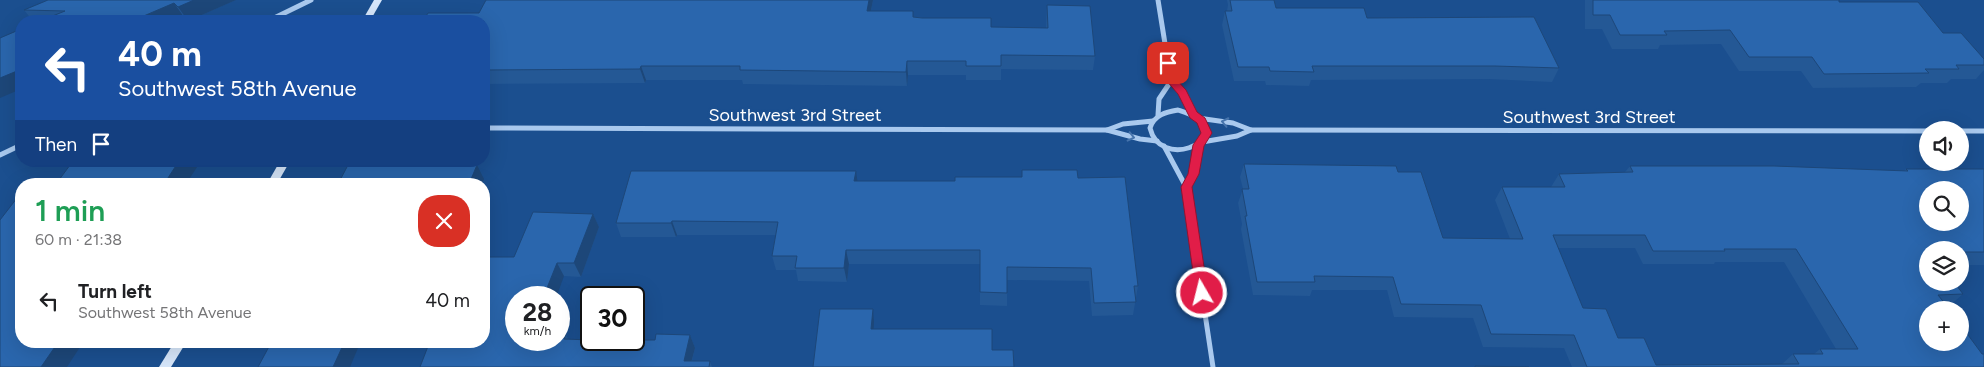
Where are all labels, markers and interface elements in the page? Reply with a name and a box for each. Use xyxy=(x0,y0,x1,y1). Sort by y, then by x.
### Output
text: 40 m xyxy=(118,33,202,75)
icon: left xyxy=(35,35,100,100)
pin xyxy=(1147,42,1189,84)
icon: arrive xyxy=(1154,49,1182,77)
text: Southwest 58th Avenue xyxy=(118,75,357,102)
street label: Southwest 3rd Street xyxy=(709,104,882,126)
street label: Southwest 3rd Street xyxy=(1503,106,1676,128)
one-way arrow xyxy=(1221,117,1229,127)
map controls xyxy=(1919,121,1969,351)
button: sound xyxy=(1919,121,1969,171)
icon: arrive xyxy=(87,130,115,158)
one-way arrow xyxy=(1127,131,1136,142)
text: Then xyxy=(35,133,77,156)
button: search xyxy=(1919,181,1969,231)
text: 1 min xyxy=(35,192,105,229)
button: close xyxy=(418,195,470,247)
text: 60 m · 21:38 xyxy=(35,230,122,249)
button: layers xyxy=(1919,241,1969,291)
position arrow xyxy=(1175,266,1227,318)
text: Turn left xyxy=(78,280,152,303)
speed limit sign: 30 xyxy=(580,286,645,351)
icon: left xyxy=(35,287,63,315)
text: 40 m xyxy=(425,289,470,312)
text: 28 xyxy=(523,297,552,327)
button: + xyxy=(1919,301,1969,351)
text: Southwest 58th Avenue xyxy=(78,303,252,322)
text: km/h xyxy=(524,324,551,338)

